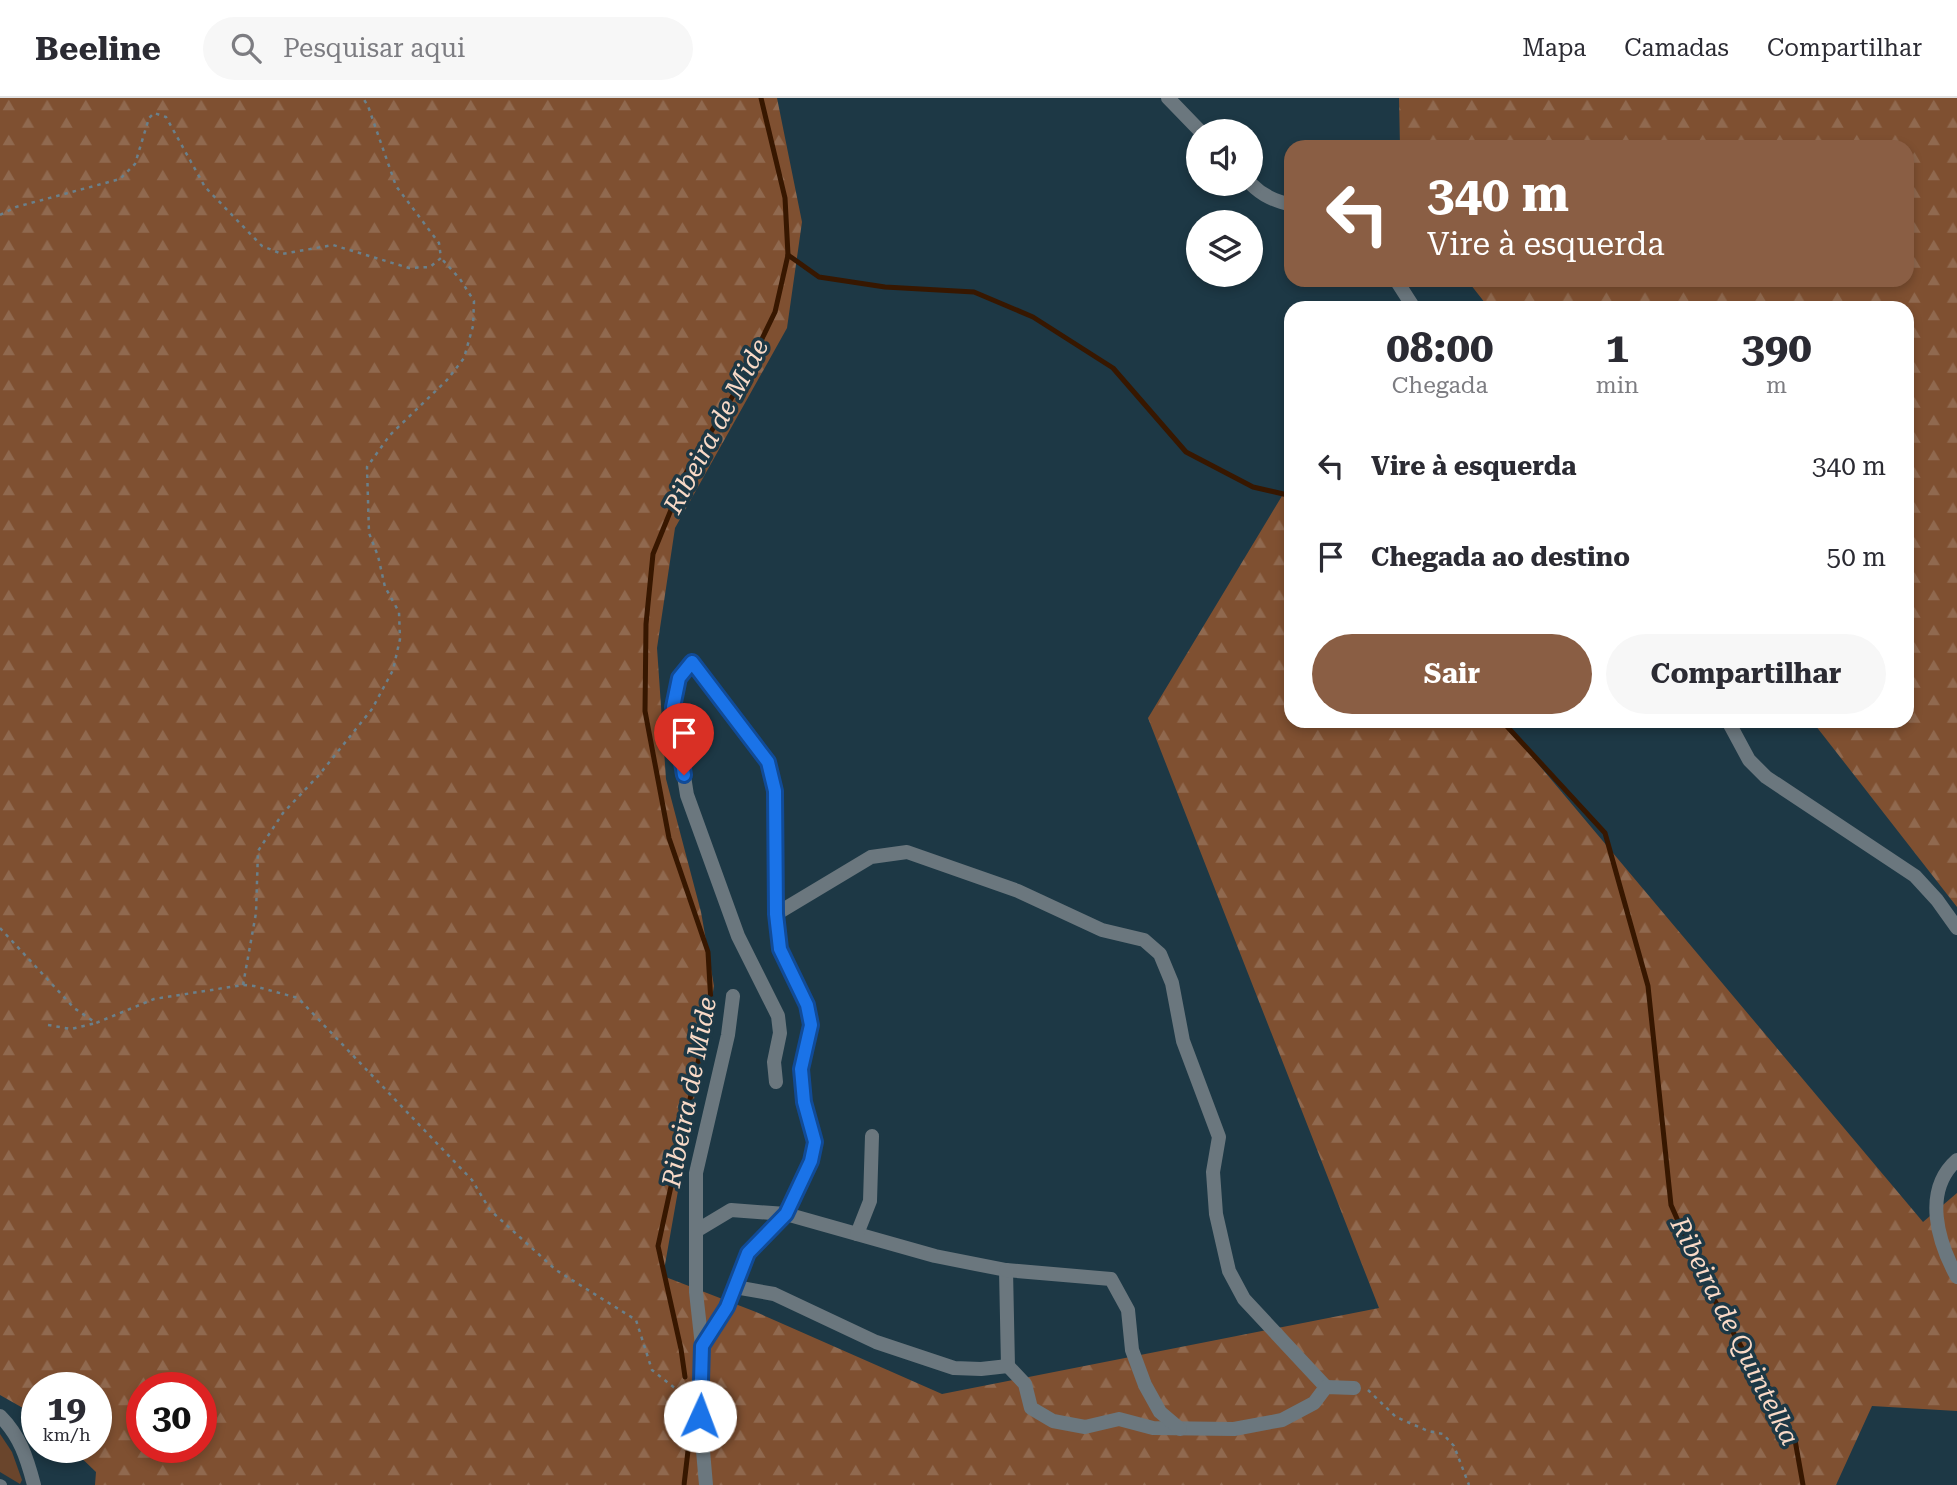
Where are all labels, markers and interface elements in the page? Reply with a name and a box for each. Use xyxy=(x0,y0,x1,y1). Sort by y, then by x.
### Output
search box xyxy=(203,17,693,80)
text: Beeline xyxy=(35,29,161,68)
icon: search xyxy=(227,29,265,67)
text: Pesquisar aqui xyxy=(283,33,465,63)
text: Mapa xyxy=(1522,34,1586,62)
text: Camadas xyxy=(1624,34,1729,62)
text: Compartilhar xyxy=(1767,34,1922,62)
map controls xyxy=(1186,119,1263,287)
button: sound xyxy=(1186,119,1263,196)
text: 340 m xyxy=(1427,166,1569,223)
icon: left xyxy=(1312,168,1403,259)
button: layers xyxy=(1186,210,1263,287)
text: Vire à esquerda xyxy=(1427,225,1665,263)
text: 08:00 xyxy=(1386,323,1493,372)
text: 1 xyxy=(1606,323,1629,372)
text: 390 xyxy=(1741,323,1812,372)
water label: Ribeira de Mide xyxy=(657,334,775,519)
text: Chegada xyxy=(1392,372,1488,399)
text: min xyxy=(1596,372,1639,399)
text: m xyxy=(1766,372,1787,399)
icon: left xyxy=(1312,447,1350,485)
text: Vire à esquerda xyxy=(1371,451,1576,481)
text: 340 m xyxy=(1812,451,1886,481)
icon: arrive xyxy=(1312,538,1350,576)
text: Chegada ao destino xyxy=(1371,542,1630,572)
text: 50 m xyxy=(1827,542,1886,572)
button: Sair xyxy=(1312,634,1592,714)
button: Compartilhar xyxy=(1606,634,1886,714)
pin xyxy=(654,703,714,775)
icon: arrive xyxy=(665,714,703,752)
water label: Ribeira de Mide xyxy=(656,994,722,1191)
water label: Ribeira de Quintelka xyxy=(1664,1211,1805,1450)
speed limit sign: 30 xyxy=(126,1372,217,1463)
position arrow xyxy=(663,1379,737,1453)
text: 19 xyxy=(47,1388,86,1429)
text: km/h xyxy=(42,1424,91,1445)

